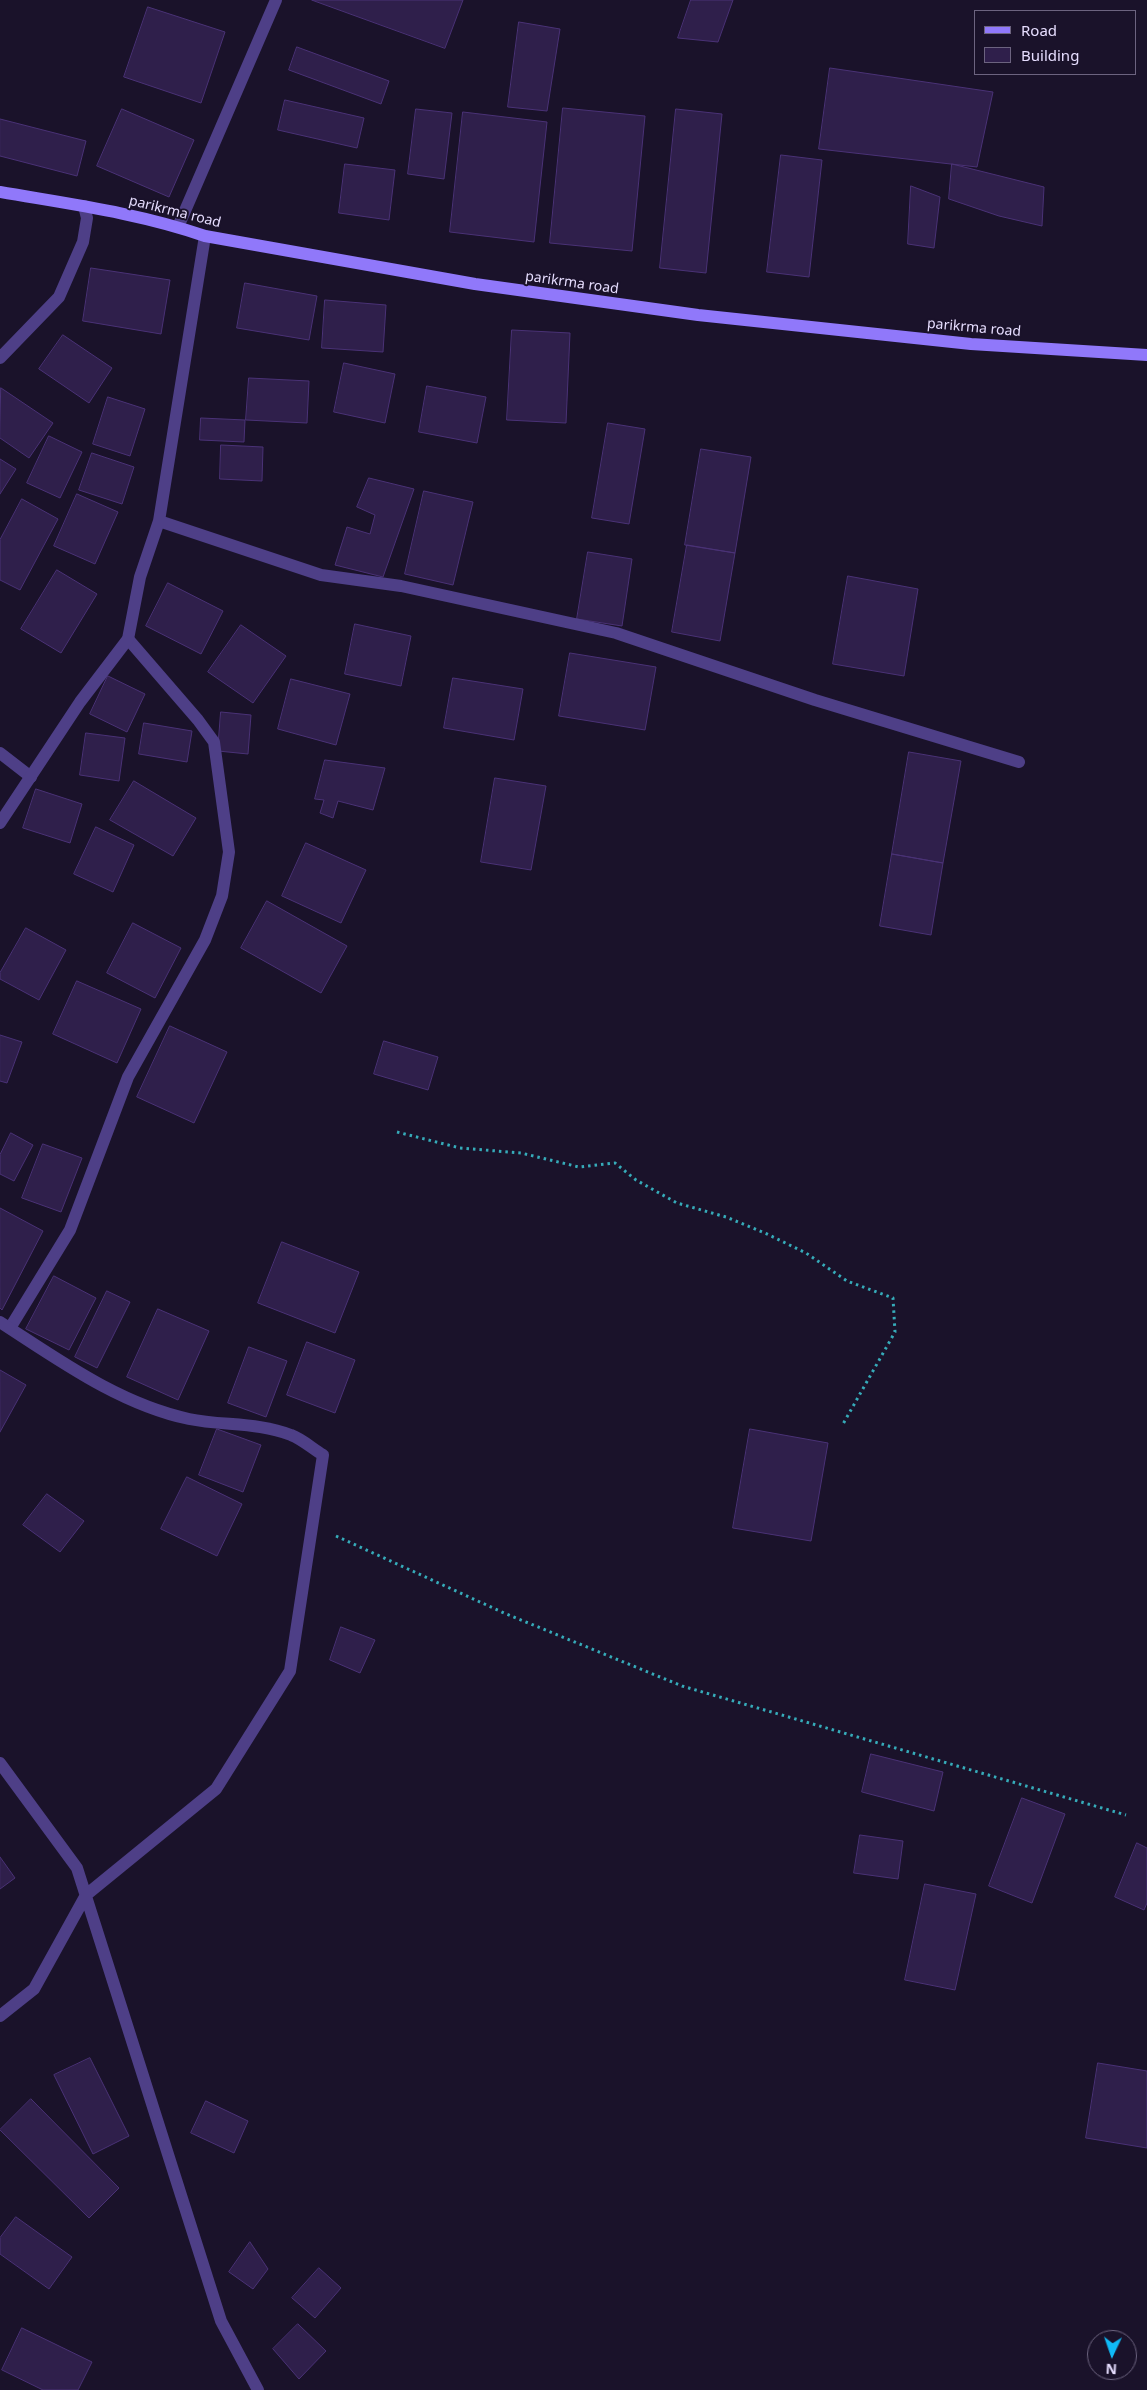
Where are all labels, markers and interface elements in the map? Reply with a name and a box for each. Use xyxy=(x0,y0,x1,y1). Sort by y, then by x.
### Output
legend xyxy=(974,10,1137,75)
text: Road xyxy=(1021,20,1057,40)
text: Building xyxy=(1021,45,1079,65)
street label: parikrma road xyxy=(127,192,223,232)
street label: parikrma road xyxy=(524,268,620,298)
street label: parikrma road xyxy=(926,316,1022,340)
north arrow xyxy=(1087,2330,1137,2380)
text: N xyxy=(1105,2360,1117,2379)

